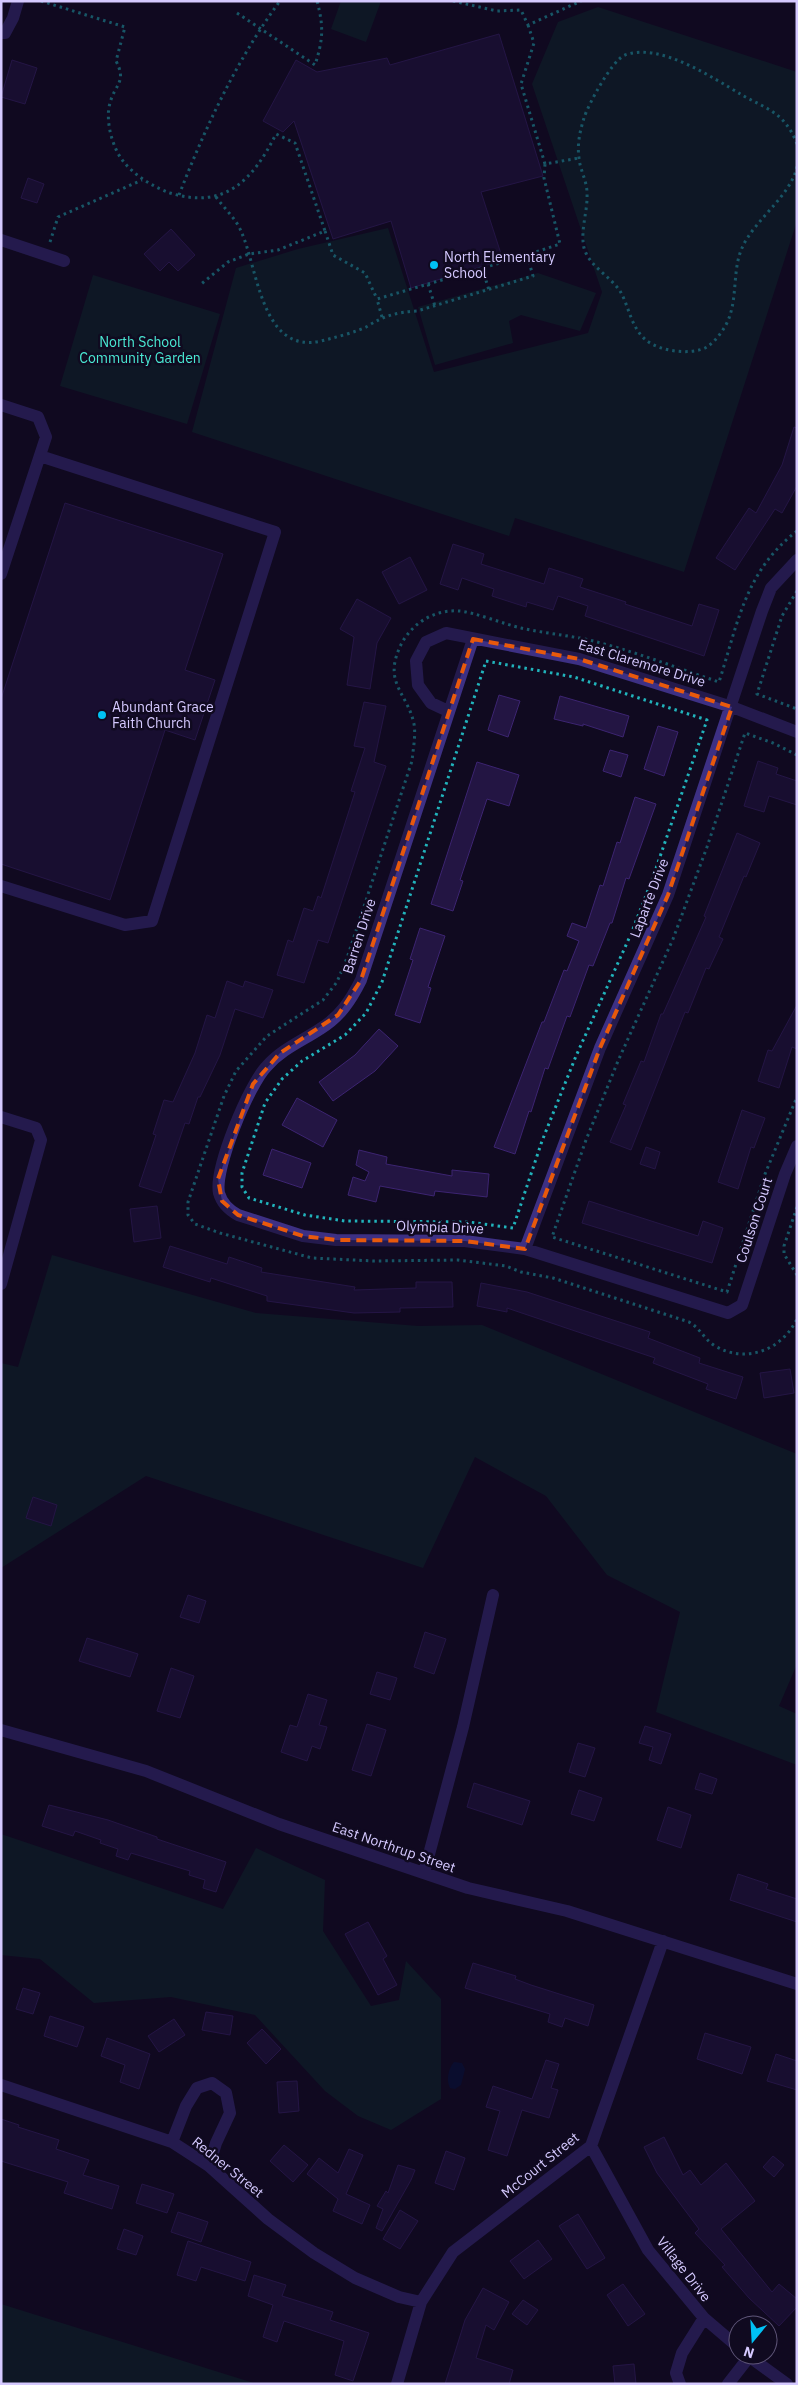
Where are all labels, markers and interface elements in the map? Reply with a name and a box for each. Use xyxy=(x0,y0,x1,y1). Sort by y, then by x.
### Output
place label: North Elementary School xyxy=(444,248,555,282)
marker: North Elementary School xyxy=(428,259,440,271)
park label: North School Community Garden xyxy=(79,333,201,367)
street label: East Claremore Drive xyxy=(576,635,708,691)
place label: Abundant Grace Faith Church xyxy=(112,698,214,732)
marker: Abundant Grace Faith Church xyxy=(96,709,108,721)
street label: Laparte Drive xyxy=(626,855,672,940)
street label: Barren Drive xyxy=(338,896,380,976)
street label: Coulson Court xyxy=(732,1175,776,1265)
street label: Olympia Drive xyxy=(396,1216,484,1238)
street label: East Northrup Street xyxy=(330,1817,458,1877)
street label: McCourt Street xyxy=(498,2128,583,2202)
street label: Redner Street xyxy=(189,2133,268,2201)
street label: Village Drive xyxy=(653,2233,715,2305)
north arrow xyxy=(728,2315,778,2365)
text: N xyxy=(741,2342,757,2362)

